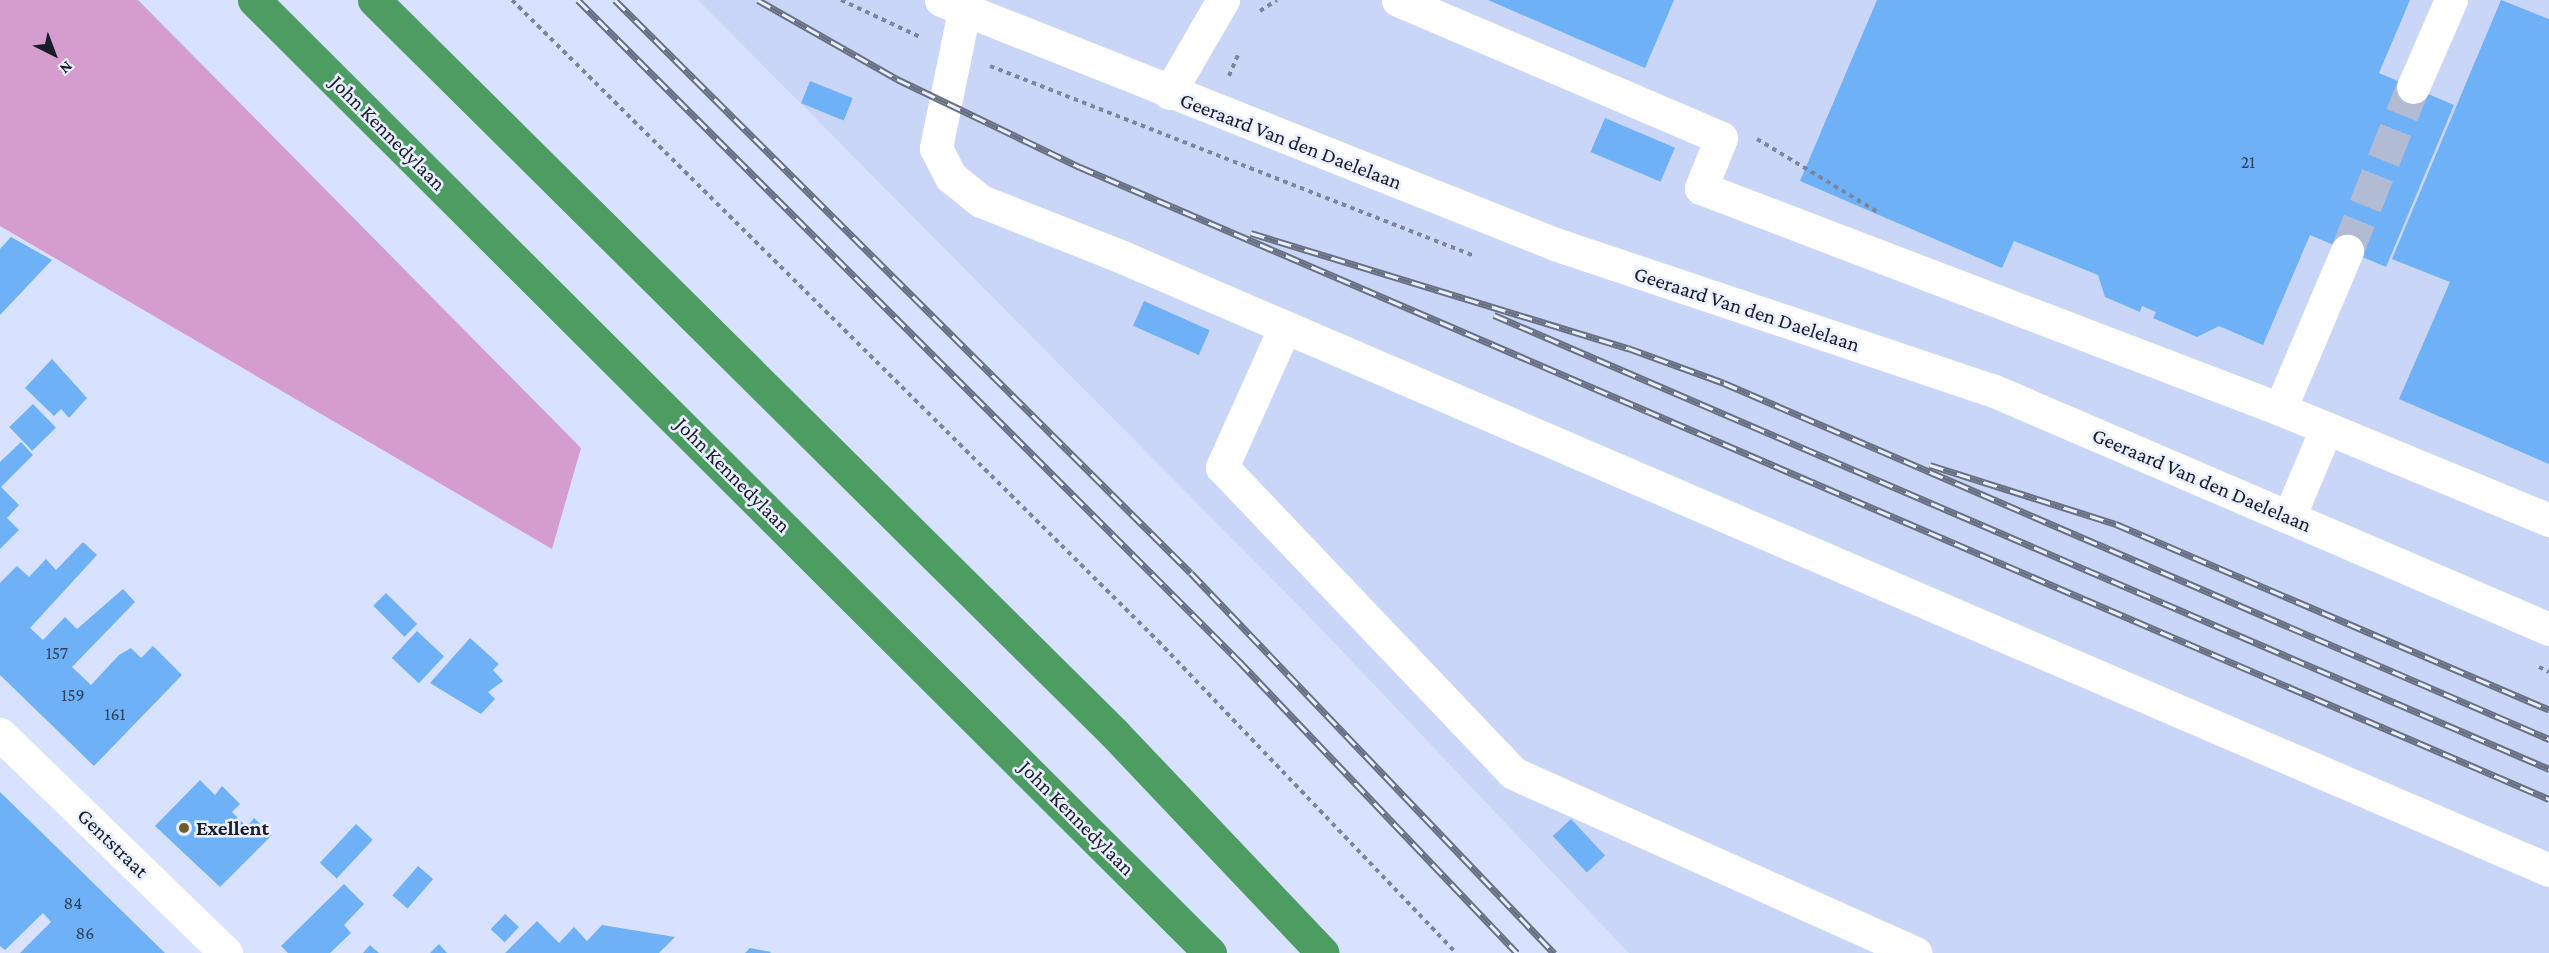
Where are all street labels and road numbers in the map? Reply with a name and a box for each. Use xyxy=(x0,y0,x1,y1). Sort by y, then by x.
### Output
street label: John Kennedylaan xyxy=(325,70,451,196)
street label: Geeraard Van den Daelelaan xyxy=(1176,87,1406,195)
street label: Geeraard Van den Daelelaan xyxy=(1631,261,1863,357)
street label: John Kennedylaan xyxy=(670,412,796,538)
street label: Geeraard Van den Daelelaan xyxy=(2089,422,2315,538)
street label: John Kennedylaan xyxy=(1014,755,1140,881)
street label: Gentstraat xyxy=(72,803,154,883)

